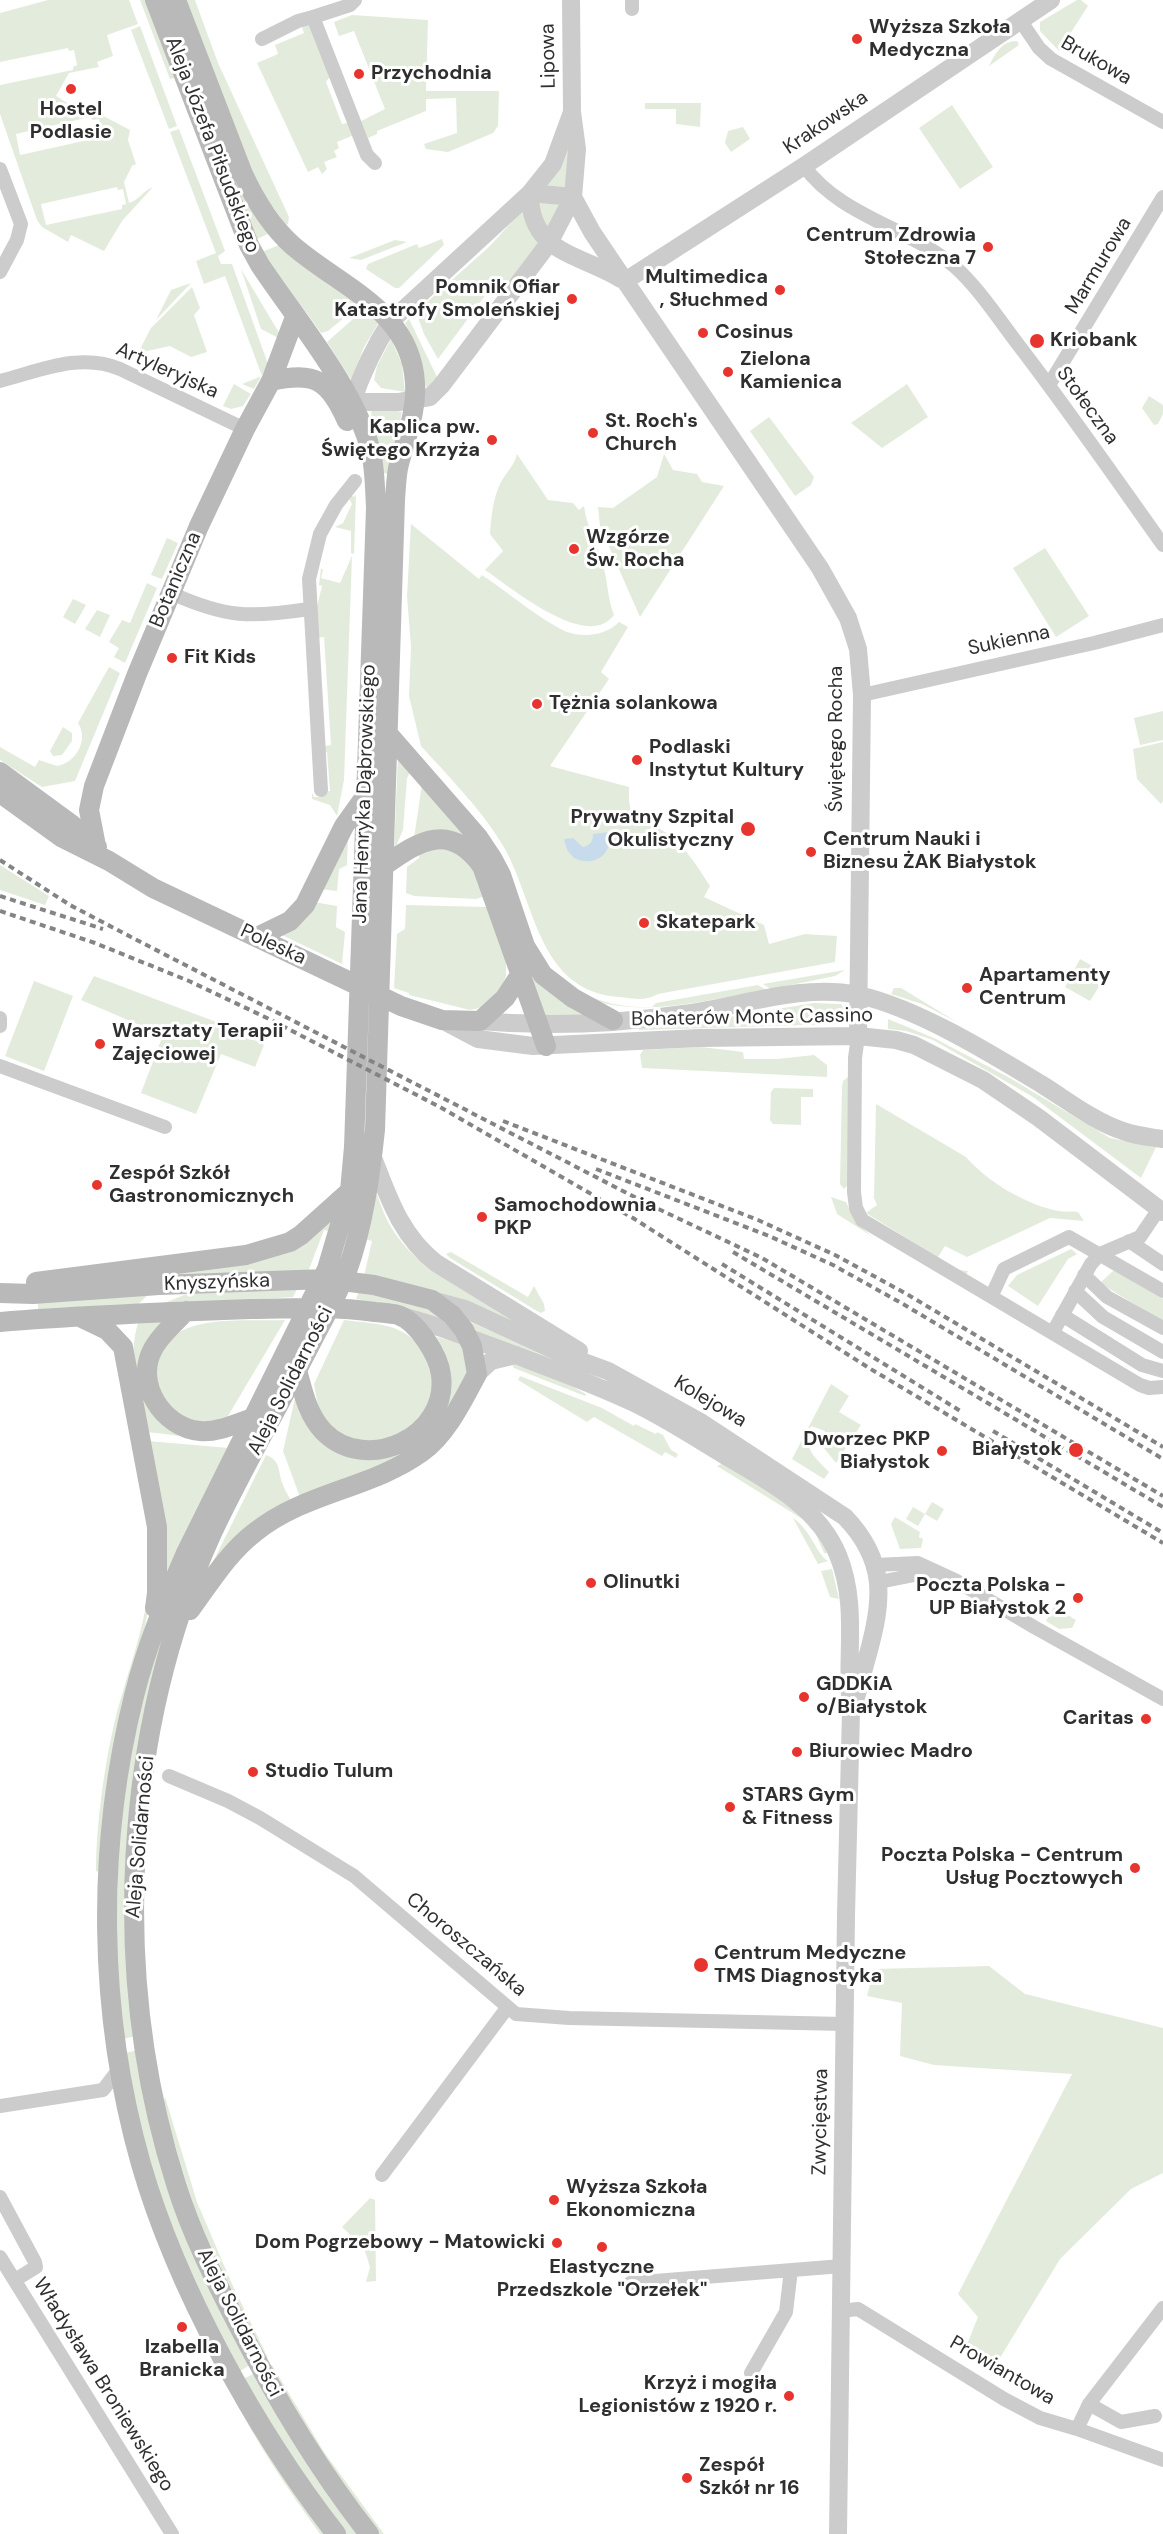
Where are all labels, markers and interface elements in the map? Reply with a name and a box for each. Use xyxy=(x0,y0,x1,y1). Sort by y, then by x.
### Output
place label: Wyższa Szkoła Medyczna xyxy=(869,16,1011,63)
street label: Lipowa xyxy=(536,23,562,89)
street label: Brukowa xyxy=(1056,31,1136,91)
marker: Wyższa Szkoła Medyczna xyxy=(850,32,864,46)
street label: Aleja Józefa Piłsudskiego xyxy=(160,34,264,256)
place label: Przychodnia xyxy=(371,62,492,86)
marker: Przychodnia xyxy=(352,67,366,81)
marker: Hostel Podlasie xyxy=(64,82,78,96)
street label: Krakowska xyxy=(779,86,873,160)
place label: Hostel Podlasie xyxy=(30,98,112,145)
street label: Marmurowa xyxy=(1061,213,1137,319)
place label: Centrum Zdrowia Stołeczna 7 xyxy=(806,224,976,271)
marker: Centrum Zdrowia Stołeczna 7 xyxy=(981,240,995,254)
place label: Multimedica , Słuchmed xyxy=(645,266,768,313)
place label: Pomnik Ofiar Katastrofy Smoleńskiej xyxy=(334,276,560,323)
marker: Multimedica , Słuchmed xyxy=(773,283,787,297)
marker: Pomnik Ofiar Katastrofy Smoleńskiej xyxy=(565,292,579,306)
place label: Cosinus xyxy=(715,321,793,345)
marker: Cosinus xyxy=(696,326,710,340)
place label: Kriobank xyxy=(1050,329,1138,353)
marker: Kriobank xyxy=(1028,332,1046,350)
street label: Artyleryjska xyxy=(112,338,222,404)
place label: Zielona Kamienica xyxy=(740,348,842,395)
street label: Stołeczna xyxy=(1051,362,1123,450)
marker: Zielona Kamienica xyxy=(721,365,735,379)
place label: St. Roch's Church xyxy=(605,410,698,457)
place label: Kaplica pw. Świętego Krzyża xyxy=(321,416,480,463)
marker: St. Roch's Church xyxy=(586,426,600,440)
marker: Kaplica pw. Świętego Krzyża xyxy=(485,433,499,447)
place label: Wzgórze Św. Rocha xyxy=(586,526,684,573)
street label: Botaniczna xyxy=(145,529,207,631)
marker: Wzgórze Św. Rocha xyxy=(567,542,581,556)
street label: Sukienna xyxy=(966,621,1052,661)
place label: Fit Kids xyxy=(184,646,256,670)
marker: Fit Kids xyxy=(165,651,179,665)
street label: Jana Henryka Dąbrowskiego xyxy=(348,664,382,924)
street label: Świętego Rocha xyxy=(825,666,849,812)
place label: Tężnia solankowa xyxy=(549,692,718,716)
marker: Tężnia solankowa xyxy=(530,697,544,711)
place label: Podlaski Instytut Kultury xyxy=(649,736,804,783)
marker: Podlaski Instytut Kultury xyxy=(630,753,644,767)
place label: Prywatny Szpital Okulistyczny xyxy=(570,806,734,853)
marker: Prywatny Szpital Okulistyczny xyxy=(739,820,757,838)
place label: Centrum Nauki i Biznesu ŻAK Białystok xyxy=(823,828,1037,875)
marker: Centrum Nauki i Biznesu ŻAK Białystok xyxy=(804,845,818,859)
place label: Skatepark xyxy=(656,911,756,935)
marker: Skatepark xyxy=(637,916,651,930)
street label: Poleska xyxy=(236,919,310,971)
place label: Apartamenty Centrum xyxy=(979,964,1110,1011)
marker: Apartamenty Centrum xyxy=(960,981,974,995)
street label: Bohaterów Monte Cassino xyxy=(631,1004,873,1032)
place label: Warsztaty Terapii Zajęciowej xyxy=(112,1020,283,1067)
marker: Warsztaty Terapii Zajęciowej xyxy=(93,1037,107,1051)
place label: Zespół Szkół Gastronomicznych xyxy=(109,1162,294,1209)
marker: Zespół Szkół Gastronomicznych xyxy=(90,1178,104,1192)
place label: Samochodownia PKP xyxy=(494,1194,656,1241)
marker: Samochodownia PKP xyxy=(475,1210,489,1224)
street label: Knyszyńska xyxy=(164,1269,270,1297)
street label: Aleja Solidarności xyxy=(243,1303,339,1459)
street label: Kolejowa xyxy=(669,1371,751,1433)
place label: Dworzec PKP Białystok xyxy=(803,1428,930,1475)
place label: Białystok xyxy=(972,1438,1062,1462)
marker: Białystok xyxy=(1067,1441,1085,1459)
marker: Dworzec PKP Białystok xyxy=(935,1444,949,1458)
place label: Olinutki xyxy=(603,1571,680,1595)
place label: Poczta Polska - UP Białystok 2 xyxy=(916,1574,1066,1621)
marker: Olinutki xyxy=(584,1576,598,1590)
marker: Poczta Polska - UP Białystok 2 xyxy=(1071,1591,1085,1605)
place label: GDDKiA o/Białystok xyxy=(816,1673,927,1720)
marker: GDDKiA o/Białystok xyxy=(797,1690,811,1704)
place label: Caritas xyxy=(1063,1707,1134,1731)
marker: Caritas xyxy=(1139,1712,1153,1726)
place label: Biurowiec Madro xyxy=(809,1740,973,1764)
marker: Biurowiec Madro xyxy=(790,1745,804,1759)
street label: Aleja Solidarności xyxy=(122,1755,160,1919)
place label: Studio Tulum xyxy=(265,1760,393,1784)
marker: Studio Tulum xyxy=(246,1765,260,1779)
place label: STARS Gym & Fitness xyxy=(742,1784,854,1831)
marker: STARS Gym & Fitness xyxy=(723,1800,737,1814)
place label: Poczta Polska - Centrum Usług Pocztowych xyxy=(881,1844,1123,1891)
marker: Poczta Polska - Centrum Usług Pocztowych xyxy=(1128,1861,1142,1875)
street label: Choroszczańska xyxy=(401,1888,531,2002)
place label: Centrum Medyczne TMS Diagnostyka xyxy=(714,1942,906,1989)
marker: Centrum Medyczne TMS Diagnostyka xyxy=(692,1956,710,1974)
street label: Zwycięstwa xyxy=(808,2068,834,2176)
place label: Wyższa Szkoła Ekonomiczna xyxy=(566,2176,708,2223)
marker: Wyższa Szkoła Ekonomiczna xyxy=(547,2193,561,2207)
place label: Dom Pogrzebowy - Matowicki xyxy=(255,2231,545,2255)
marker: Dom Pogrzebowy - Matowicki xyxy=(550,2236,564,2250)
marker: Elastyczne Przedszkole "Orzełek" xyxy=(595,2240,609,2254)
street label: Aleja Solidarności xyxy=(191,2245,287,2401)
place label: Elastyczne Przedszkole "Orzełek" xyxy=(497,2256,707,2303)
street label: Władysława Broniewskiego xyxy=(27,2274,179,2496)
marker: Izabella Branicka xyxy=(175,2320,189,2334)
street label: Prowiantowa xyxy=(945,2331,1059,2411)
place label: Izabella Branicka xyxy=(139,2336,225,2383)
place label: Krzyż i mogiła Legionistów z 1920 r. xyxy=(578,2372,777,2419)
marker: Krzyż i mogiła Legionistów z 1920 r. xyxy=(782,2389,796,2403)
place label: Zespół Szkół nr 16 xyxy=(699,2454,800,2501)
marker: Zespół Szkół nr 16 xyxy=(680,2471,694,2485)

